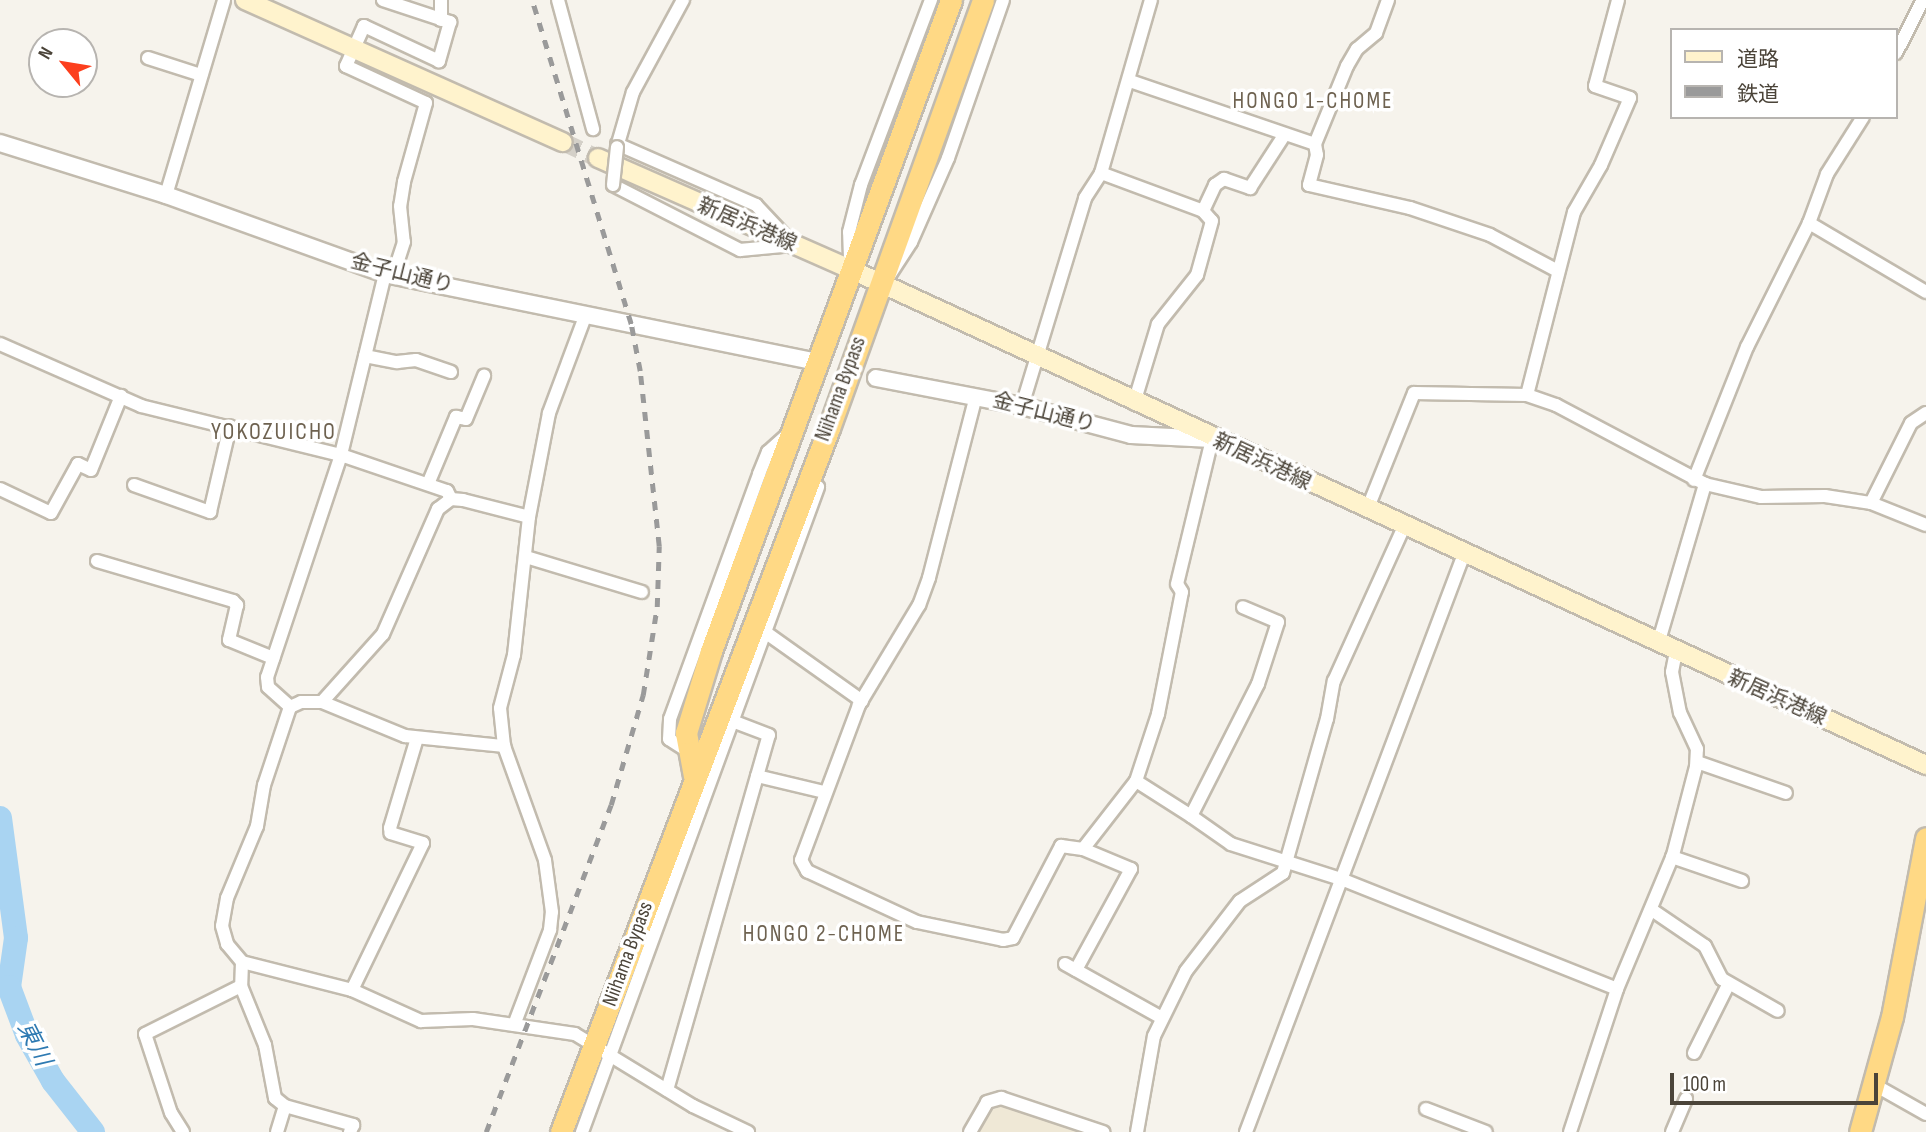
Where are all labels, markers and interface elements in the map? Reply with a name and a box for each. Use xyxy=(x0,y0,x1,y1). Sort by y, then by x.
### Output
north arrow xyxy=(28,28,98,98)
legend xyxy=(1671,28,1898,119)
text: N xyxy=(34,43,59,63)
text: 道路 xyxy=(1737,47,1779,72)
text: 鉄道 xyxy=(1737,82,1779,107)
district label: HONGO 1-CHOME xyxy=(1234,87,1392,115)
street label: 新居浜港線 xyxy=(694,193,800,257)
street label: 金子山通り xyxy=(348,249,456,299)
street label: Niihama Bypass xyxy=(810,333,872,445)
street label: 金子山通り xyxy=(990,388,1098,438)
district label: YOKOZUICHO xyxy=(212,418,336,446)
street label: 新居浜港線 xyxy=(1209,428,1315,496)
street label: 新居浜港線 xyxy=(1724,665,1830,731)
street label: Niihama Bypass xyxy=(597,898,659,1010)
district label: HONGO 2-CHOME xyxy=(744,920,904,948)
water label: 東川 xyxy=(11,1017,57,1071)
scale bar xyxy=(1674,1058,1882,1102)
text: 100 m xyxy=(1683,1072,1726,1097)

